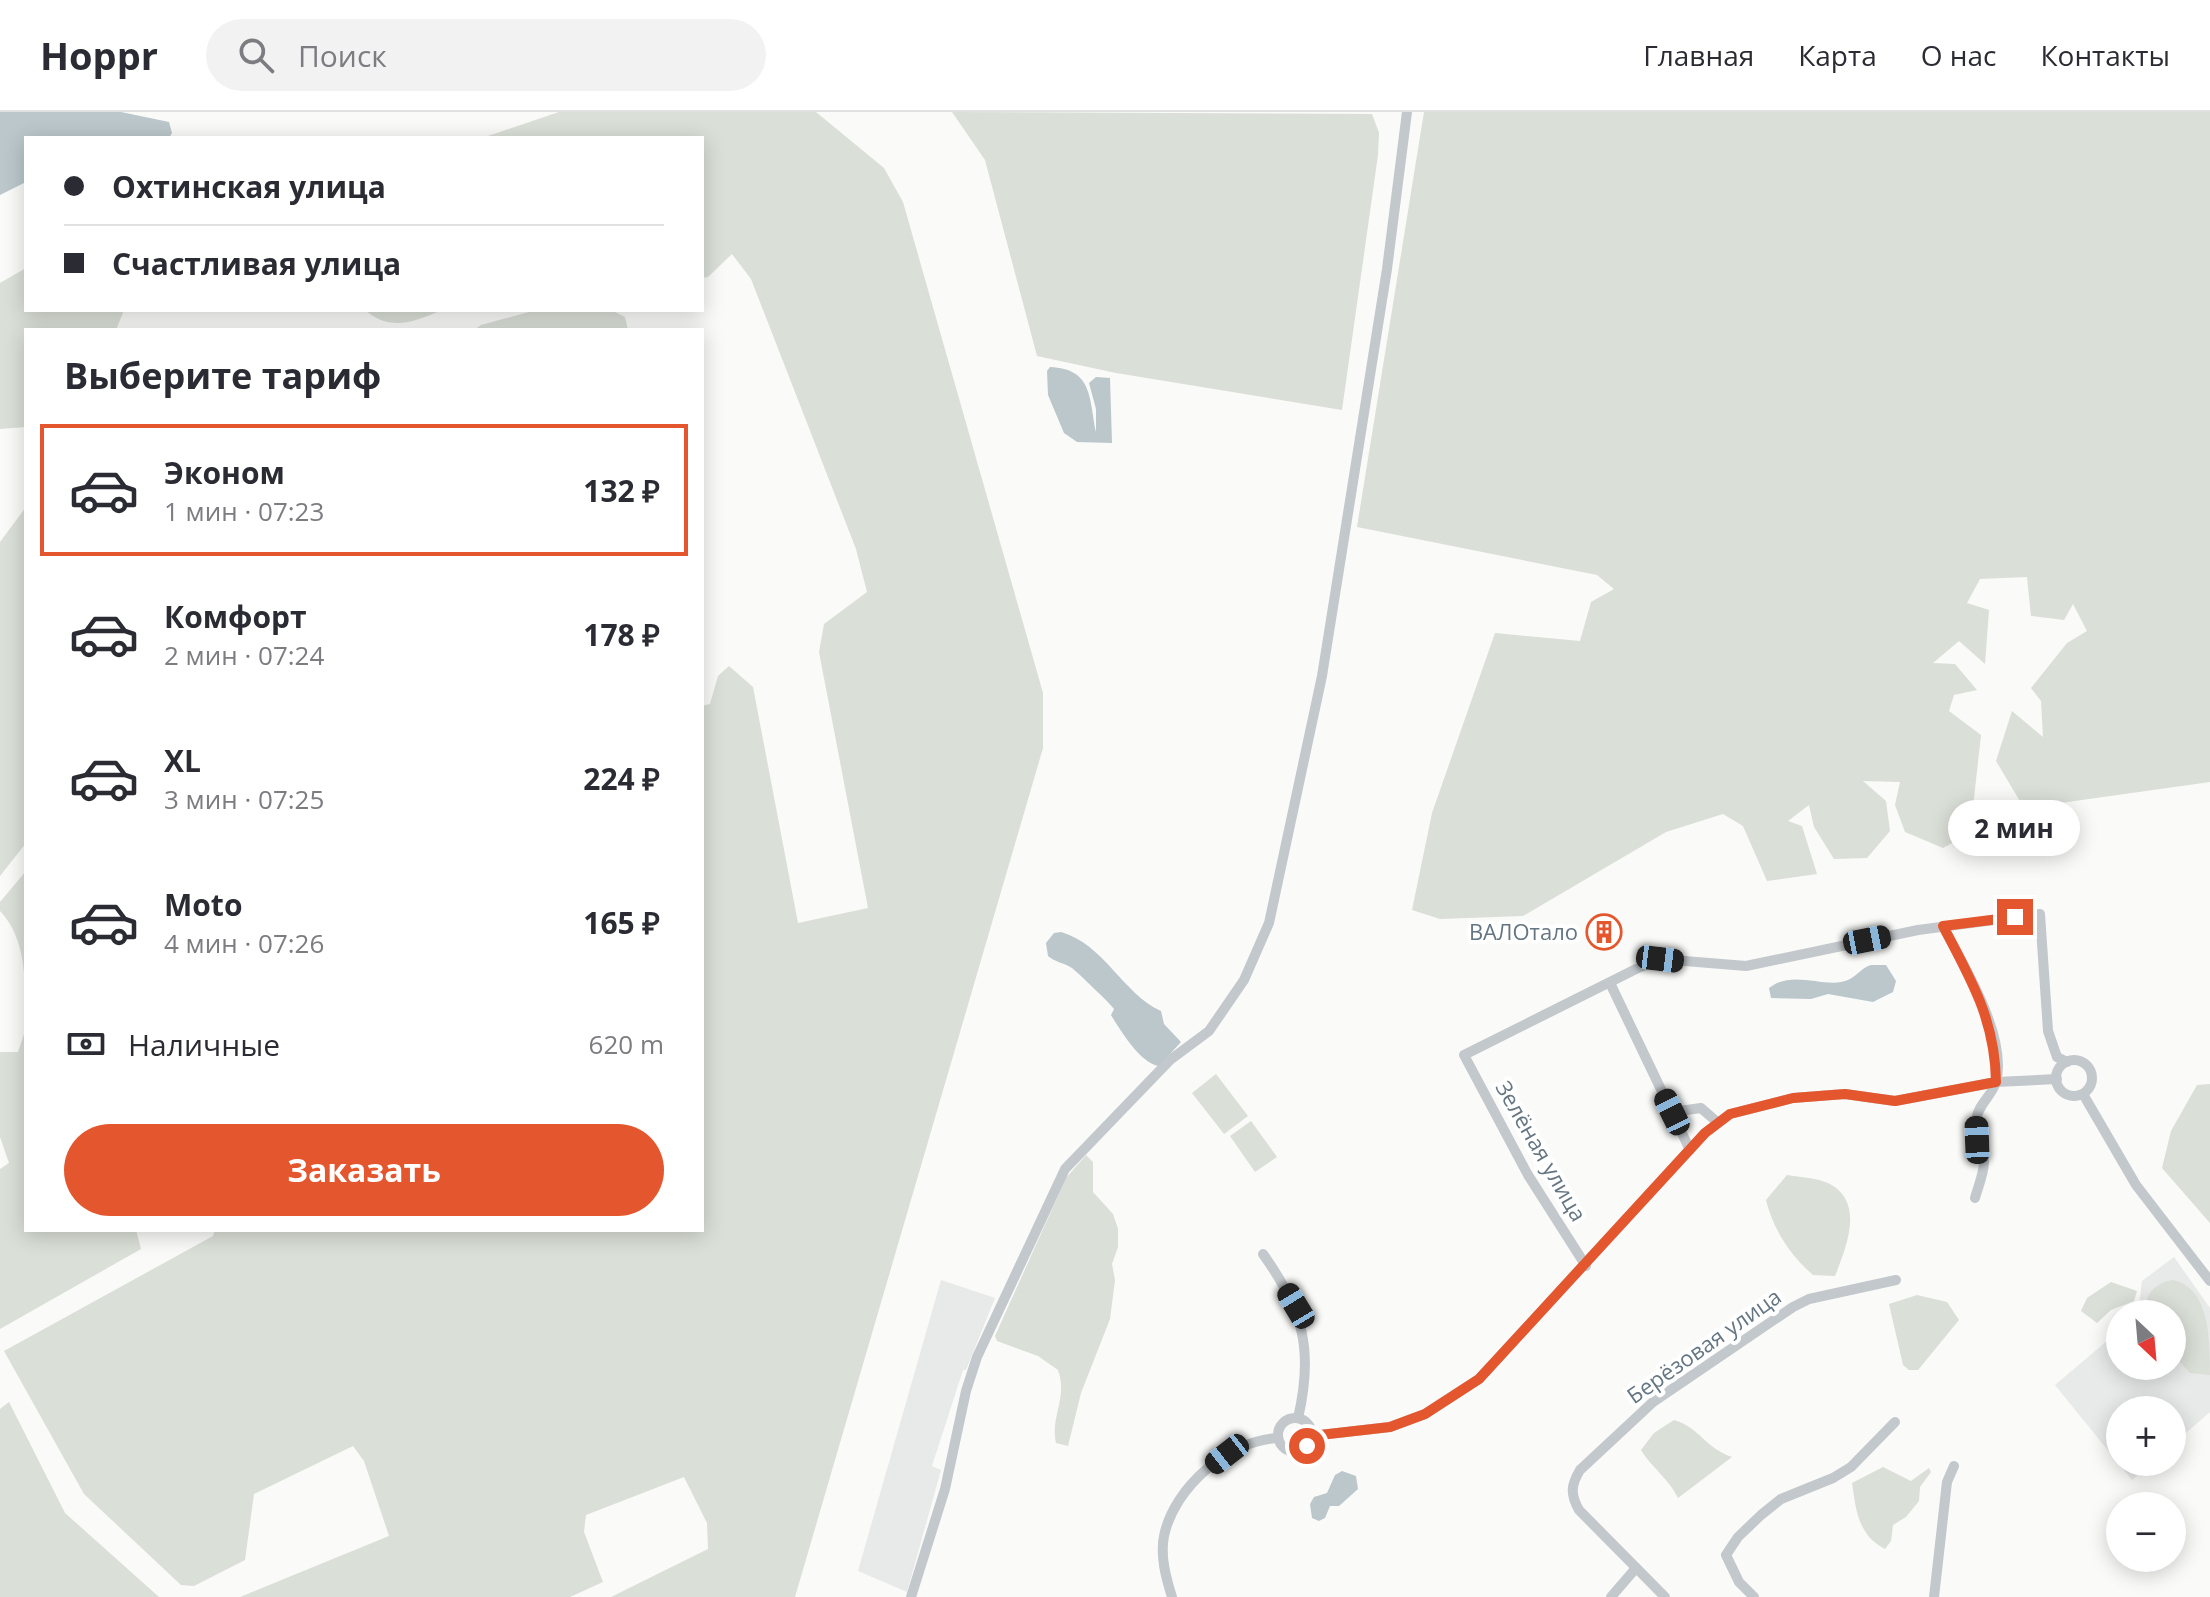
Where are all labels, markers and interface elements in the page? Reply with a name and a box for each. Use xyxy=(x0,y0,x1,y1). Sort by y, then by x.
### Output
search box xyxy=(206,19,766,91)
text: Hoppr xyxy=(40,29,158,81)
icon: search xyxy=(234,33,278,77)
text: Поиск xyxy=(298,35,387,76)
text: Главная xyxy=(1643,36,1754,74)
text: Карта xyxy=(1798,36,1877,74)
text: О нас xyxy=(1921,36,1996,74)
text: Контакты xyxy=(2040,36,2170,74)
text: Охтинская улица xyxy=(112,166,386,207)
text: Счастливая улица xyxy=(112,243,401,284)
text: Выберите тариф xyxy=(64,351,381,400)
text: Эконом xyxy=(164,452,285,493)
icon: car xyxy=(68,454,140,526)
text: 132 ₽ xyxy=(583,470,660,511)
text: 1 мин · 07:23 xyxy=(164,493,324,529)
text: Комфорт xyxy=(164,596,307,637)
icon: car xyxy=(68,598,140,670)
text: 178 ₽ xyxy=(583,614,660,655)
text: 2 мин · 07:24 xyxy=(164,637,324,673)
text: XL xyxy=(164,740,201,781)
icon: car xyxy=(68,742,140,814)
text: 224 ₽ xyxy=(583,758,660,799)
text: 3 мин · 07:25 xyxy=(164,781,324,817)
callout: 2 мин xyxy=(1949,801,2081,857)
text: 2 мин xyxy=(1974,810,2054,846)
text: Moto xyxy=(164,884,242,925)
icon: car xyxy=(68,886,140,958)
route end xyxy=(1997,899,2033,935)
text: 165 ₽ xyxy=(583,902,660,943)
building icon: ВАЛОтало xyxy=(1585,913,1623,951)
place label: ВАЛОтало xyxy=(1469,916,1578,946)
car xyxy=(1841,924,1893,956)
text: 4 мин · 07:26 xyxy=(164,925,324,961)
car xyxy=(1635,944,1685,974)
icon: cash xyxy=(64,1022,108,1066)
text: Наличные xyxy=(128,1024,280,1065)
text: 620 m xyxy=(589,1026,664,1062)
street label: Зелёная улица xyxy=(1489,1075,1594,1226)
car xyxy=(1651,1085,1693,1139)
car xyxy=(1964,1116,1990,1164)
button: Заказать xyxy=(64,1124,664,1216)
car xyxy=(1273,1279,1319,1333)
street label: Берёзовая улица xyxy=(1620,1281,1787,1410)
north arrow xyxy=(2106,1300,2186,1380)
map controls xyxy=(2106,1300,2186,1572)
button: + xyxy=(2106,1396,2186,1476)
route start xyxy=(1289,1428,1325,1464)
car xyxy=(1201,1430,1253,1478)
button: − xyxy=(2106,1492,2186,1572)

